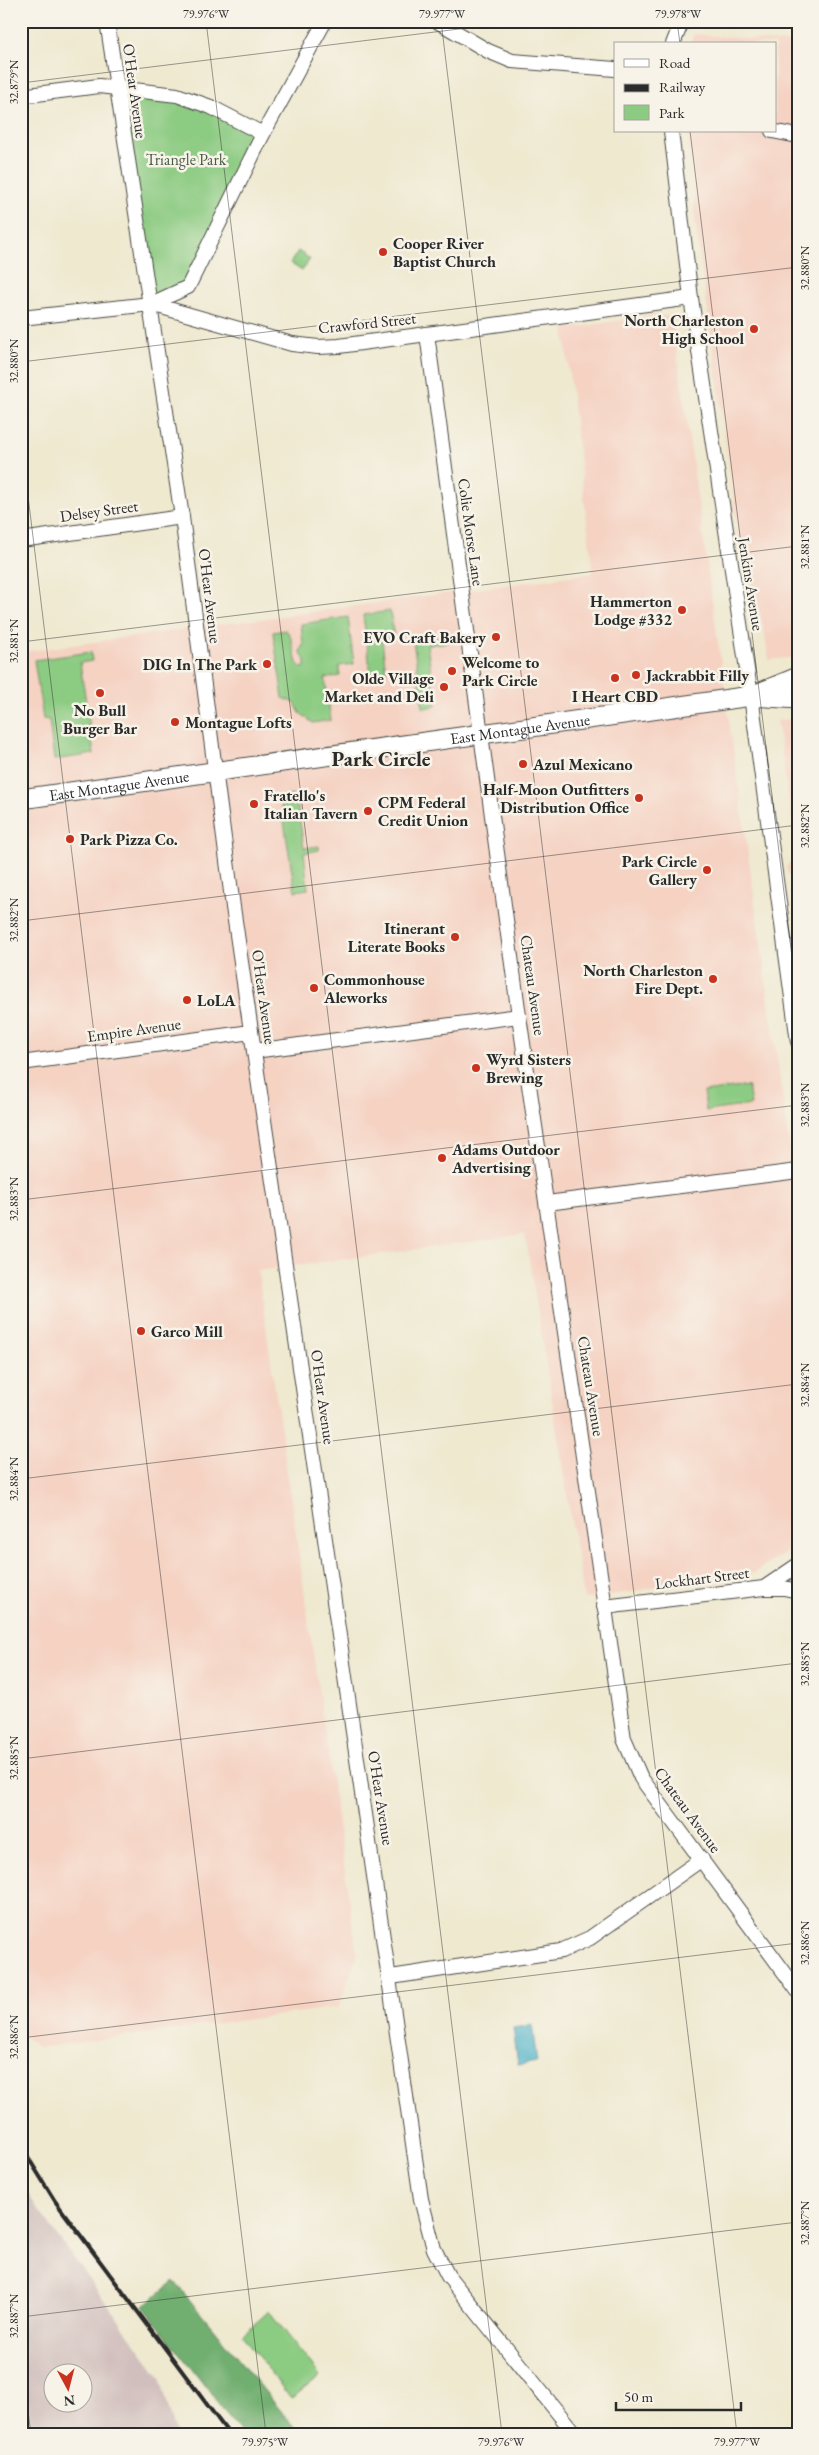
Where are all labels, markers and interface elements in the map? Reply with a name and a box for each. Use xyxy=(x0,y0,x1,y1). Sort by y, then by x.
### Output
text: 79.976°W xyxy=(183,6,230,22)
text: 79.977°W xyxy=(419,6,466,22)
text: 79.978°W xyxy=(655,6,702,22)
street label: O'Hear Avenue xyxy=(118,42,152,140)
legend xyxy=(614,42,776,132)
text: Road xyxy=(659,53,691,72)
text: 32.879°N xyxy=(6,59,22,104)
text: Railway xyxy=(659,77,706,96)
text: Park xyxy=(659,103,686,122)
park label: Triangle Park xyxy=(146,149,227,170)
place label: Cooper River Baptist Church xyxy=(393,233,496,272)
text: 32.880°N xyxy=(797,245,813,290)
marker: Cooper River Baptist Church xyxy=(377,246,389,258)
street label: Crawford Street xyxy=(317,307,417,339)
place label: North Charleston High School xyxy=(624,310,744,349)
marker: North Charleston High School xyxy=(748,323,760,335)
text: 32.880°N xyxy=(6,338,22,383)
street label: Colie Morse Lane xyxy=(453,477,489,587)
street label: Delsey Street xyxy=(58,495,140,527)
text: 32.881°N xyxy=(797,524,813,569)
street label: Jenkins Avenue xyxy=(733,534,769,632)
street label: O'Hear Avenue xyxy=(194,547,226,645)
place label: Hammerton Lodge #332 xyxy=(590,591,673,630)
marker: Hammerton Lodge #332 xyxy=(676,604,688,616)
text: 32.881°N xyxy=(6,618,22,663)
place label: EVO Craft Bakery xyxy=(363,627,486,648)
marker: EVO Craft Bakery xyxy=(490,631,502,643)
place label: Welcome to Park Circle xyxy=(462,652,539,691)
place label: DIG In The Park xyxy=(143,654,257,675)
marker: DIG In The Park xyxy=(261,658,273,670)
marker: Welcome to Park Circle xyxy=(446,665,458,677)
place label: Jackrabbit Filly xyxy=(644,665,749,686)
place label: Olde Village Market and Deli xyxy=(324,668,434,707)
marker: Jackrabbit Filly xyxy=(630,669,642,681)
marker: I Heart CBD xyxy=(609,672,621,684)
marker: Olde Village Market and Deli xyxy=(438,681,450,693)
place label: I Heart CBD xyxy=(572,686,658,707)
marker: No Bull Burger Bar xyxy=(94,687,106,699)
place label: No Bull Burger Bar xyxy=(63,700,137,739)
street label: East Montague Avenue xyxy=(449,708,591,749)
place label: Montague Lofts xyxy=(185,712,292,733)
marker: Montague Lofts xyxy=(169,716,181,728)
district label: Park Circle xyxy=(332,745,431,772)
place label: Azul Mexicano xyxy=(532,754,633,775)
marker: Azul Mexicano xyxy=(517,758,529,770)
street label: East Montague Avenue xyxy=(48,765,190,805)
place label: Half-Moon Outfitters Distribution Office xyxy=(483,779,629,818)
place label: Fratello's Italian Tavern xyxy=(264,785,358,824)
place label: CPM Federal Credit Union xyxy=(378,792,468,831)
marker: Half-Moon Outfitters Distribution Office xyxy=(633,792,645,804)
marker: Fratello's Italian Tavern xyxy=(248,798,260,810)
text: 32.882°N xyxy=(797,803,813,848)
marker: CPM Federal Credit Union xyxy=(362,805,374,817)
place label: Park Pizza Co. xyxy=(80,829,178,850)
marker: Park Pizza Co. xyxy=(64,833,76,845)
place label: Park Circle Gallery xyxy=(622,851,697,890)
marker: Park Circle Gallery xyxy=(701,864,713,876)
text: 32.882°N xyxy=(6,897,22,942)
place label: Itinerant Literate Books xyxy=(348,918,445,957)
marker: Itinerant Literate Books xyxy=(449,931,461,943)
street label: Chateau Avenue xyxy=(516,933,550,1037)
street label: O'Hear Avenue xyxy=(247,948,281,1046)
place label: North Charleston Fire Dept. xyxy=(583,960,703,999)
place label: Commonhouse Aleworks xyxy=(323,969,425,1008)
marker: North Charleston Fire Dept. xyxy=(707,973,719,985)
marker: Commonhouse Aleworks xyxy=(308,982,320,994)
place label: LoLA xyxy=(197,990,236,1011)
marker: LoLA xyxy=(181,994,193,1006)
street label: Empire Avenue xyxy=(86,1013,182,1047)
place label: Wyrd Sisters Brewing xyxy=(486,1049,571,1088)
marker: Wyrd Sisters Brewing xyxy=(470,1062,482,1074)
text: 32.883°N xyxy=(797,1082,813,1127)
place label: Adams Outdoor Advertising xyxy=(451,1139,560,1178)
marker: Adams Outdoor Advertising xyxy=(436,1152,448,1164)
text: 32.883°N xyxy=(6,1176,22,1221)
place label: Garco Mill xyxy=(151,1321,223,1342)
marker: Garco Mill xyxy=(135,1325,147,1337)
street label: Chateau Avenue xyxy=(573,1334,609,1438)
street label: O'Hear Avenue xyxy=(306,1348,340,1446)
text: 32.884°N xyxy=(797,1362,813,1407)
text: 32.884°N xyxy=(6,1456,22,1501)
street label: Lockhart Street xyxy=(654,1562,750,1594)
text: 32.885°N xyxy=(797,1641,813,1686)
text: 32.885°N xyxy=(6,1735,22,1780)
street label: O'Hear Avenue xyxy=(363,1749,399,1847)
street label: Chateau Avenue xyxy=(650,1763,726,1857)
text: 32.886°N xyxy=(797,1920,813,1965)
text: 32.886°N xyxy=(6,2014,22,2059)
text: 32.887°N xyxy=(797,2200,813,2245)
text: 32.887°N xyxy=(6,2293,22,2338)
north arrow xyxy=(42,2362,92,2412)
scale bar xyxy=(616,2380,742,2412)
text: 50 m xyxy=(624,2387,653,2406)
text: N xyxy=(62,2391,76,2411)
text: 79.975°W xyxy=(242,2434,289,2450)
text: 79.976°W xyxy=(478,2434,525,2450)
text: 79.977°W xyxy=(714,2434,761,2450)

